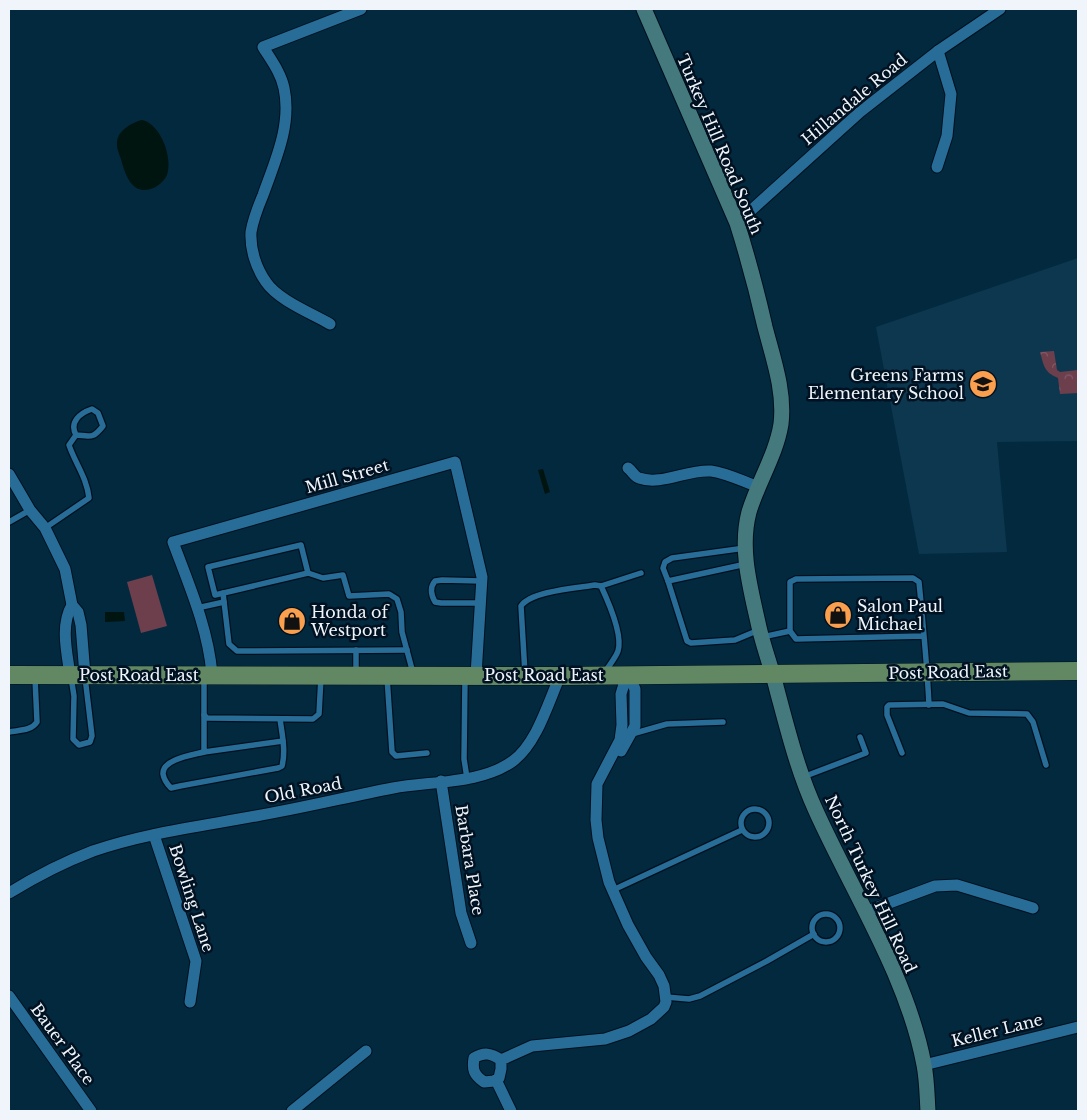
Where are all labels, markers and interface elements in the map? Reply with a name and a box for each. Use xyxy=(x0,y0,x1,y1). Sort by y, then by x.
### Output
street label: Hillandale Road xyxy=(797,49,911,149)
street label: Turkey Hill Road South xyxy=(673,51,767,237)
place label: Greens Farms Elementary School xyxy=(808,365,964,403)
school or university icon: Greens Farms Elementary School xyxy=(968,369,998,399)
street label: Mill Street xyxy=(303,455,391,497)
place label: Salon Paul Michael xyxy=(857,596,943,634)
shop icon: Salon Paul Michael xyxy=(823,600,853,630)
place label: Honda of Westport xyxy=(310,602,390,640)
shop icon: Honda of Westport xyxy=(277,606,307,636)
street label: Post Road East xyxy=(888,661,1008,683)
street label: Post Road East xyxy=(79,665,199,685)
street label: Post Road East xyxy=(484,665,604,685)
street label: Old Road xyxy=(263,773,343,807)
street label: North Turkey Hill Road xyxy=(821,792,921,976)
street label: Barbara Place xyxy=(451,803,489,917)
street label: Bowling Lane xyxy=(165,842,219,954)
street label: Bauer Place xyxy=(27,999,99,1089)
street label: Keller Lane xyxy=(949,1009,1045,1051)

